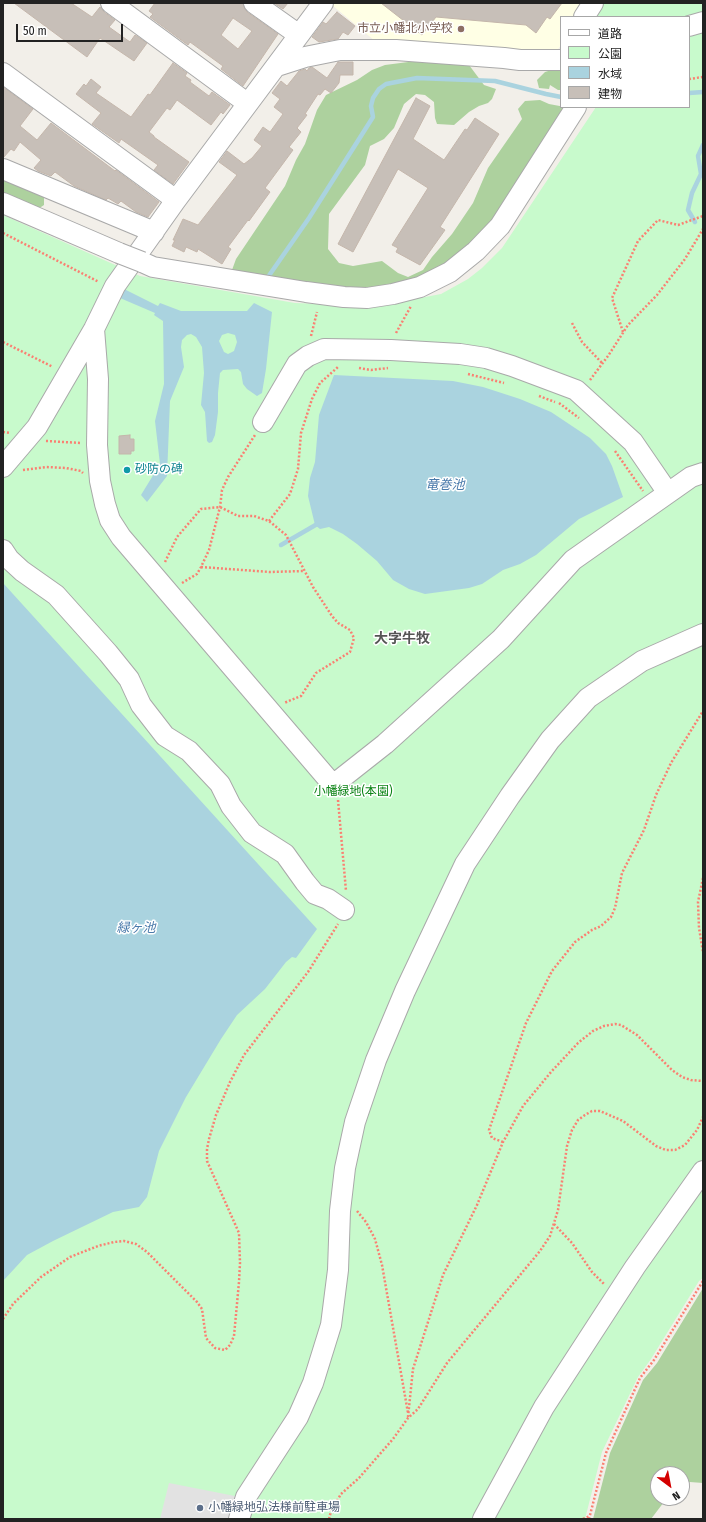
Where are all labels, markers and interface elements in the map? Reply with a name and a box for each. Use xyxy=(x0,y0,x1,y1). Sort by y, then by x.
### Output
scale bar xyxy=(18,16,125,42)
legend xyxy=(560,16,690,108)
place label: 市立小幡北小学校 xyxy=(357,22,453,36)
text: 50 m xyxy=(23,24,47,38)
marker: 市立小幡北小学校 xyxy=(456,24,466,34)
text: 道路 xyxy=(598,27,622,41)
text: 公園 xyxy=(598,47,622,61)
text: 水域 xyxy=(598,67,622,81)
text: 建物 xyxy=(598,87,622,101)
place label: 砂防の碑 xyxy=(135,463,183,477)
marker: 砂防の碑 xyxy=(122,465,132,475)
water label: 竜巻池 xyxy=(426,477,464,493)
district label: 大字牛牧 xyxy=(374,631,430,647)
park label: 小幡緑地(本園) xyxy=(313,785,393,799)
water label: 緑ヶ池 xyxy=(117,920,155,936)
north arrow xyxy=(650,1466,690,1506)
text: N xyxy=(670,1488,682,1503)
place label: 小幡緑地弘法様前駐車場 xyxy=(208,1501,340,1515)
marker: 小幡緑地弘法様前駐車場 xyxy=(195,1503,205,1513)

